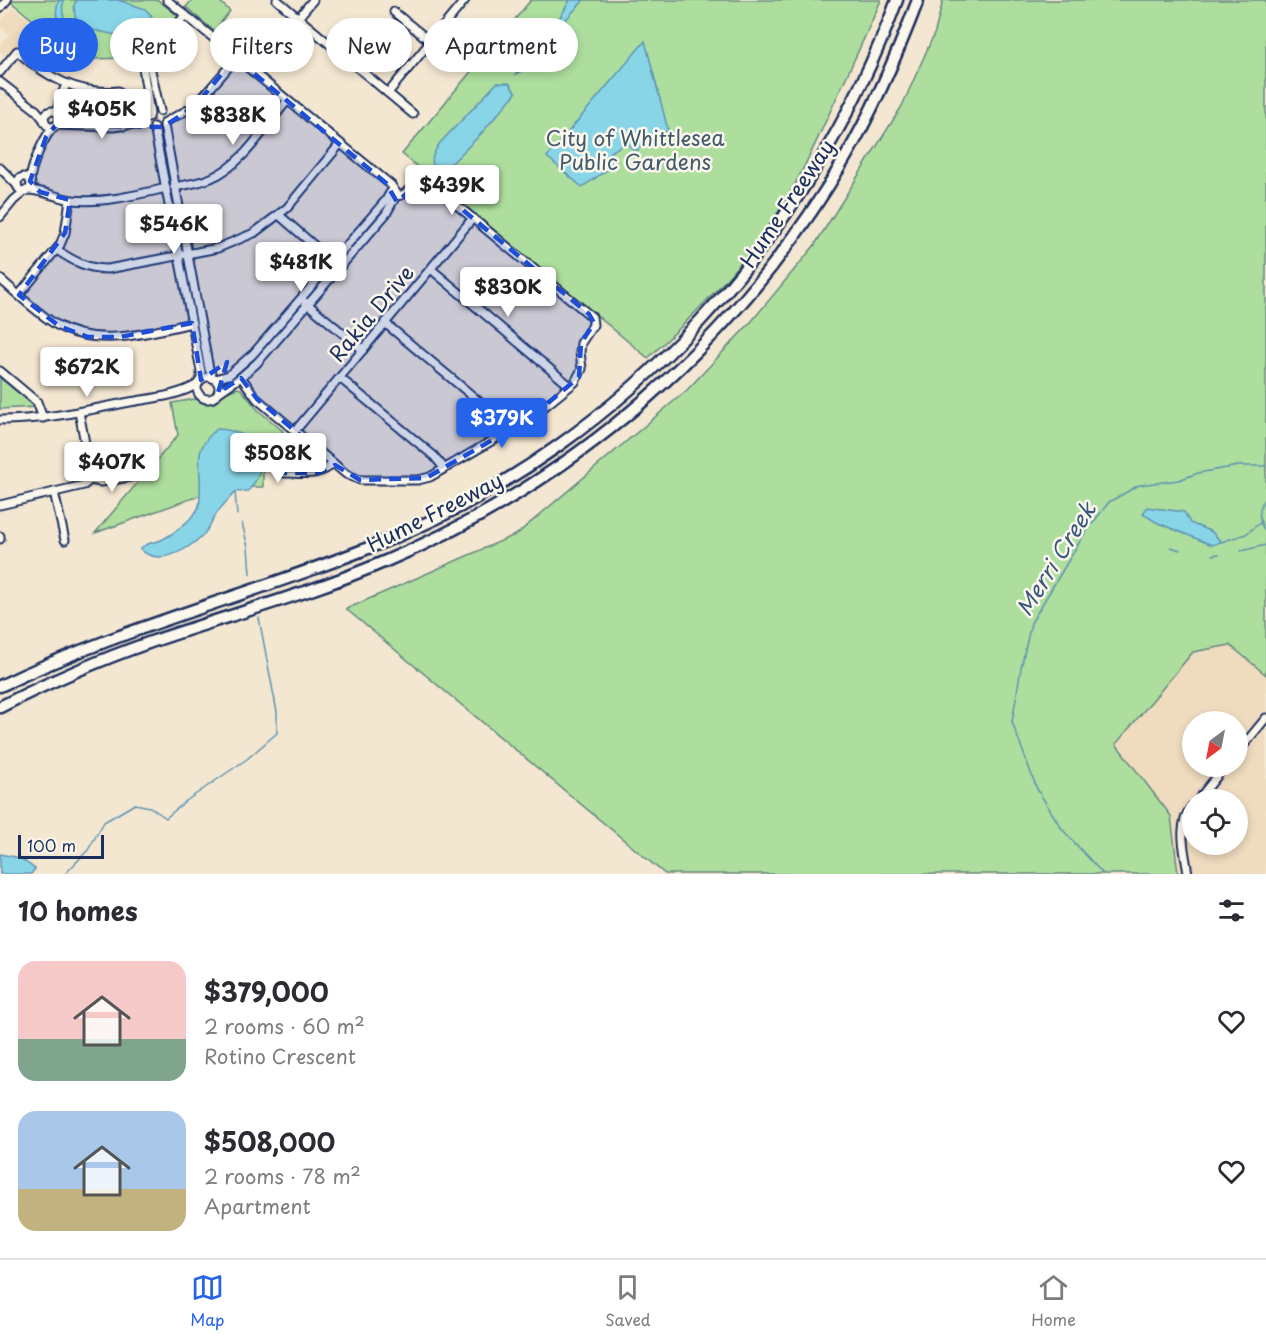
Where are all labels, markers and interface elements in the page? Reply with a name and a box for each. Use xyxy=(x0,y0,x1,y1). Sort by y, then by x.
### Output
chip: Buy xyxy=(18,18,98,72)
chip: Rent xyxy=(110,18,198,72)
chip: Filters xyxy=(210,18,314,72)
chip: New xyxy=(326,18,412,72)
chip: Apartment xyxy=(424,18,578,72)
pin: $405K xyxy=(60,89,144,140)
text: $405K xyxy=(68,93,136,123)
pin: $838K xyxy=(191,95,275,146)
text: $838K xyxy=(200,99,266,129)
park label: City of Whittlesea Public Gardens xyxy=(545,121,725,177)
street label: Hume Freeway xyxy=(731,132,841,274)
pin: $439K xyxy=(410,165,494,216)
text: $439K xyxy=(419,169,485,199)
pin: $546K xyxy=(132,204,216,255)
text: $546K xyxy=(140,208,209,238)
pin: $481K xyxy=(259,242,343,293)
text: $481K xyxy=(269,246,333,276)
street label: Rakia Drive xyxy=(320,257,421,368)
pin: $830K xyxy=(466,267,550,318)
text: $830K xyxy=(474,271,542,301)
pin: $672K xyxy=(45,347,129,398)
text: $672K xyxy=(54,351,120,381)
pin: $379K xyxy=(460,398,544,449)
text: $379K xyxy=(470,402,534,432)
pin: $508K xyxy=(236,433,320,484)
text: $508K xyxy=(244,437,312,467)
pin: $407K xyxy=(70,442,154,493)
text: $407K xyxy=(78,446,146,476)
street label: Hume Freeway xyxy=(360,463,508,559)
water label: Merri Creek xyxy=(1007,494,1104,621)
north arrow xyxy=(1182,711,1248,777)
map controls xyxy=(1182,711,1248,855)
button: locate xyxy=(1182,789,1248,855)
scale bar xyxy=(18,832,104,860)
text: 100 m xyxy=(27,833,76,857)
text: 10 homes xyxy=(18,891,138,930)
icon: filters xyxy=(1215,894,1248,927)
text: $379,000 xyxy=(204,972,329,1011)
icon: home xyxy=(66,985,138,1057)
icon: heart xyxy=(1215,1005,1248,1038)
text: 2 rooms · 60 m² xyxy=(204,1011,365,1041)
text: Rotino Crescent xyxy=(204,1041,356,1071)
text: $508,000 xyxy=(204,1122,335,1161)
icon: home xyxy=(66,1135,138,1207)
icon: heart xyxy=(1215,1155,1248,1188)
text: 2 rooms · 78 m² xyxy=(204,1161,361,1191)
text: Apartment xyxy=(204,1191,311,1221)
tab: Map xyxy=(190,1271,225,1331)
tab: Saved xyxy=(605,1271,651,1331)
tab: Home xyxy=(1031,1271,1076,1331)

